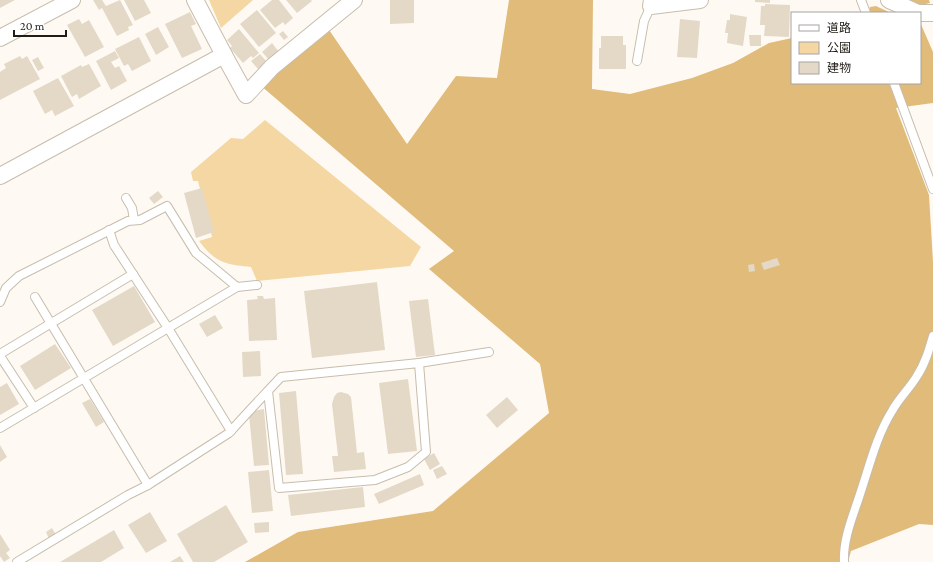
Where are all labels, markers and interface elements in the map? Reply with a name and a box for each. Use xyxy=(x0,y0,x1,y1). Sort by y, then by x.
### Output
scale bar xyxy=(14,12,66,38)
legend xyxy=(791,12,921,84)
text: 20 m xyxy=(20,19,45,33)
text: 道路 xyxy=(827,21,851,35)
text: 公園 xyxy=(827,41,851,55)
text: 建物 xyxy=(827,61,851,75)

